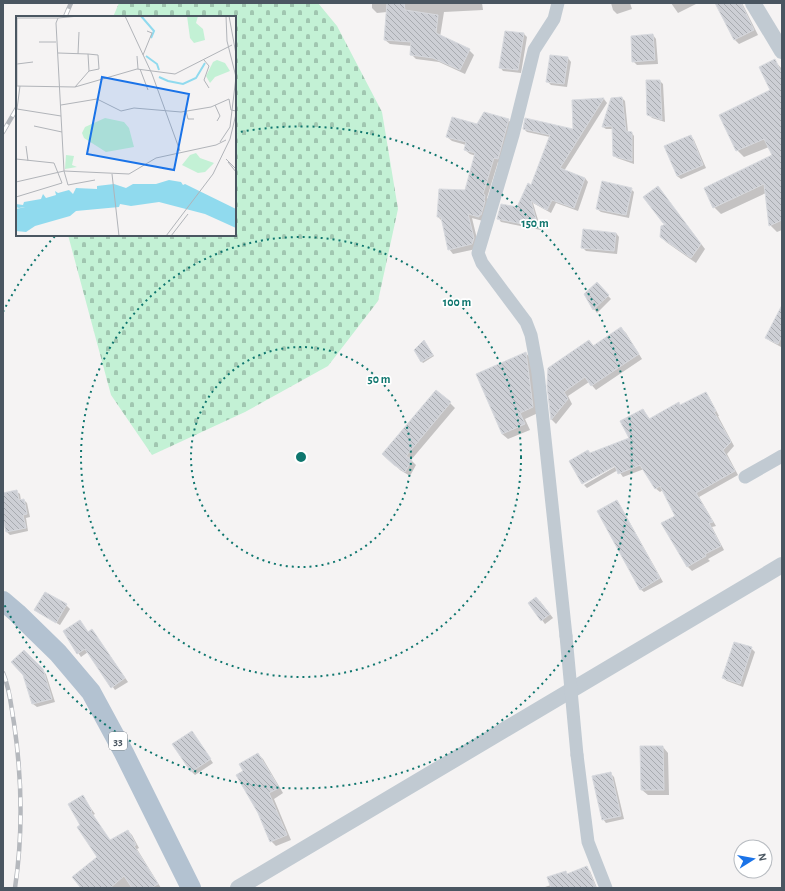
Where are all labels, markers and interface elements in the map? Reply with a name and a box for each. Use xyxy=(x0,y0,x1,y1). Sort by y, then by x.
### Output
inset map xyxy=(16,16,236,236)
text: 150 m xyxy=(521,217,549,229)
text: 100 m xyxy=(443,296,471,308)
text: 50 m xyxy=(368,373,391,385)
centre of rings xyxy=(294,450,308,464)
road number: 33 xyxy=(109,732,127,750)
north arrow xyxy=(733,839,773,879)
text: N xyxy=(756,852,768,862)

